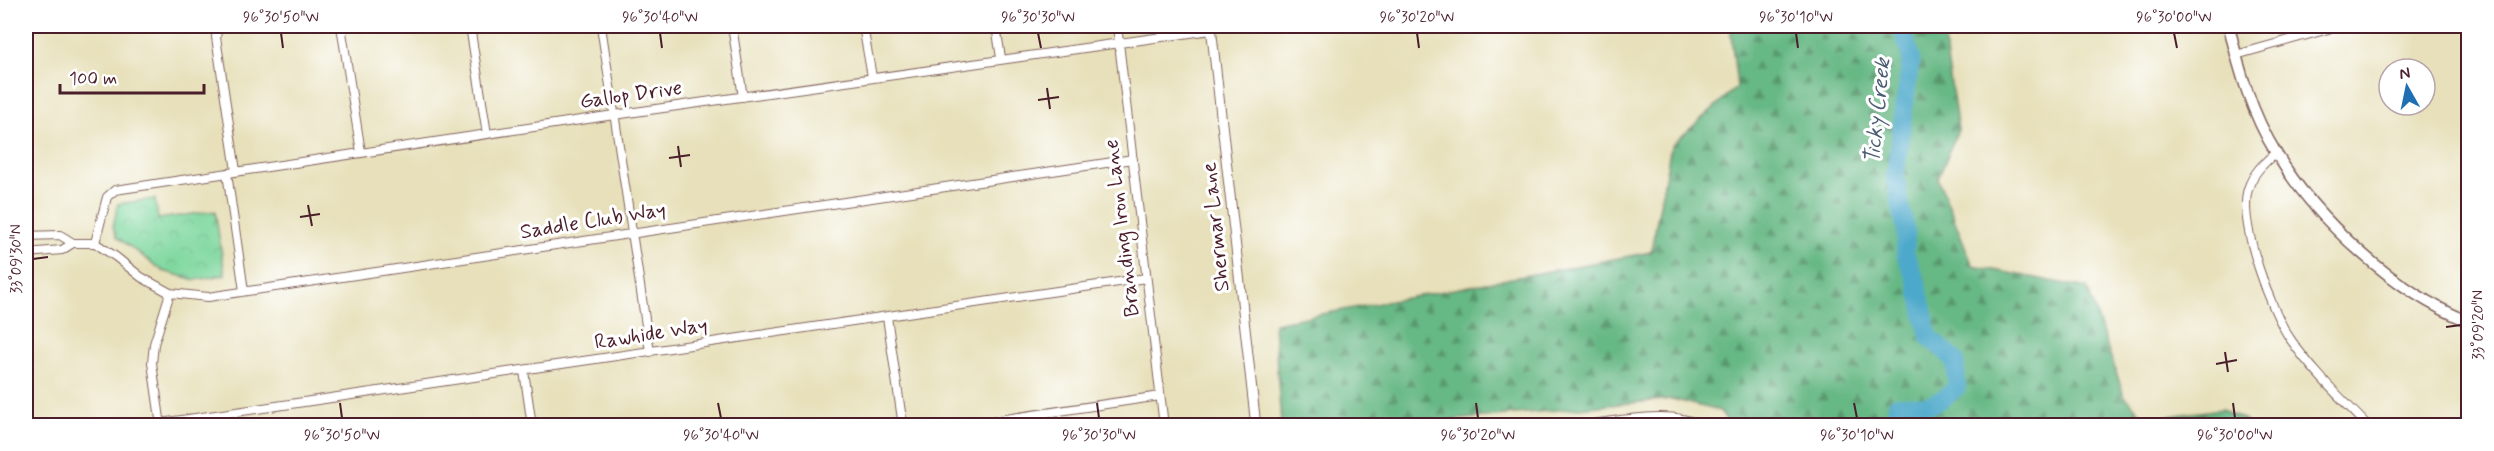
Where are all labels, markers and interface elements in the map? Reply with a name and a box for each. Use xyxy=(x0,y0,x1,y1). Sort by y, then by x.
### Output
text: 96°30'50"W xyxy=(243,8,319,28)
text: 96°30'40"W xyxy=(622,8,698,28)
text: 96°30'30"W xyxy=(1001,8,1075,28)
text: 96°30'20"W xyxy=(1380,8,1454,28)
text: 96°30'10"W xyxy=(1759,8,1833,28)
text: 96°30'00"W xyxy=(2136,8,2212,28)
water label: Ticky Creek xyxy=(1859,55,1898,165)
scale bar xyxy=(60,57,204,95)
north arrow xyxy=(2377,57,2437,117)
text: N xyxy=(2398,62,2412,85)
text: 100 m xyxy=(69,67,117,91)
street label: Gallop Drive xyxy=(578,74,684,116)
street label: Branding Iron Lane xyxy=(1097,137,1148,318)
street label: Shermar Lane xyxy=(1195,161,1237,293)
street label: Saddle Club Way xyxy=(518,196,668,246)
text: 33°09'30"N xyxy=(7,224,27,294)
text: 33°09'20"N xyxy=(2469,290,2489,360)
street label: Rawhide Way xyxy=(592,311,710,357)
text: 96°30'50"W xyxy=(304,426,380,446)
text: 96°30'40"W xyxy=(683,426,759,446)
text: 96°30'30"W xyxy=(1062,426,1136,446)
text: 96°30'20"W xyxy=(1441,426,1515,446)
text: 96°30'10"W xyxy=(1820,426,1894,446)
text: 96°30'00"W xyxy=(2197,426,2273,446)

